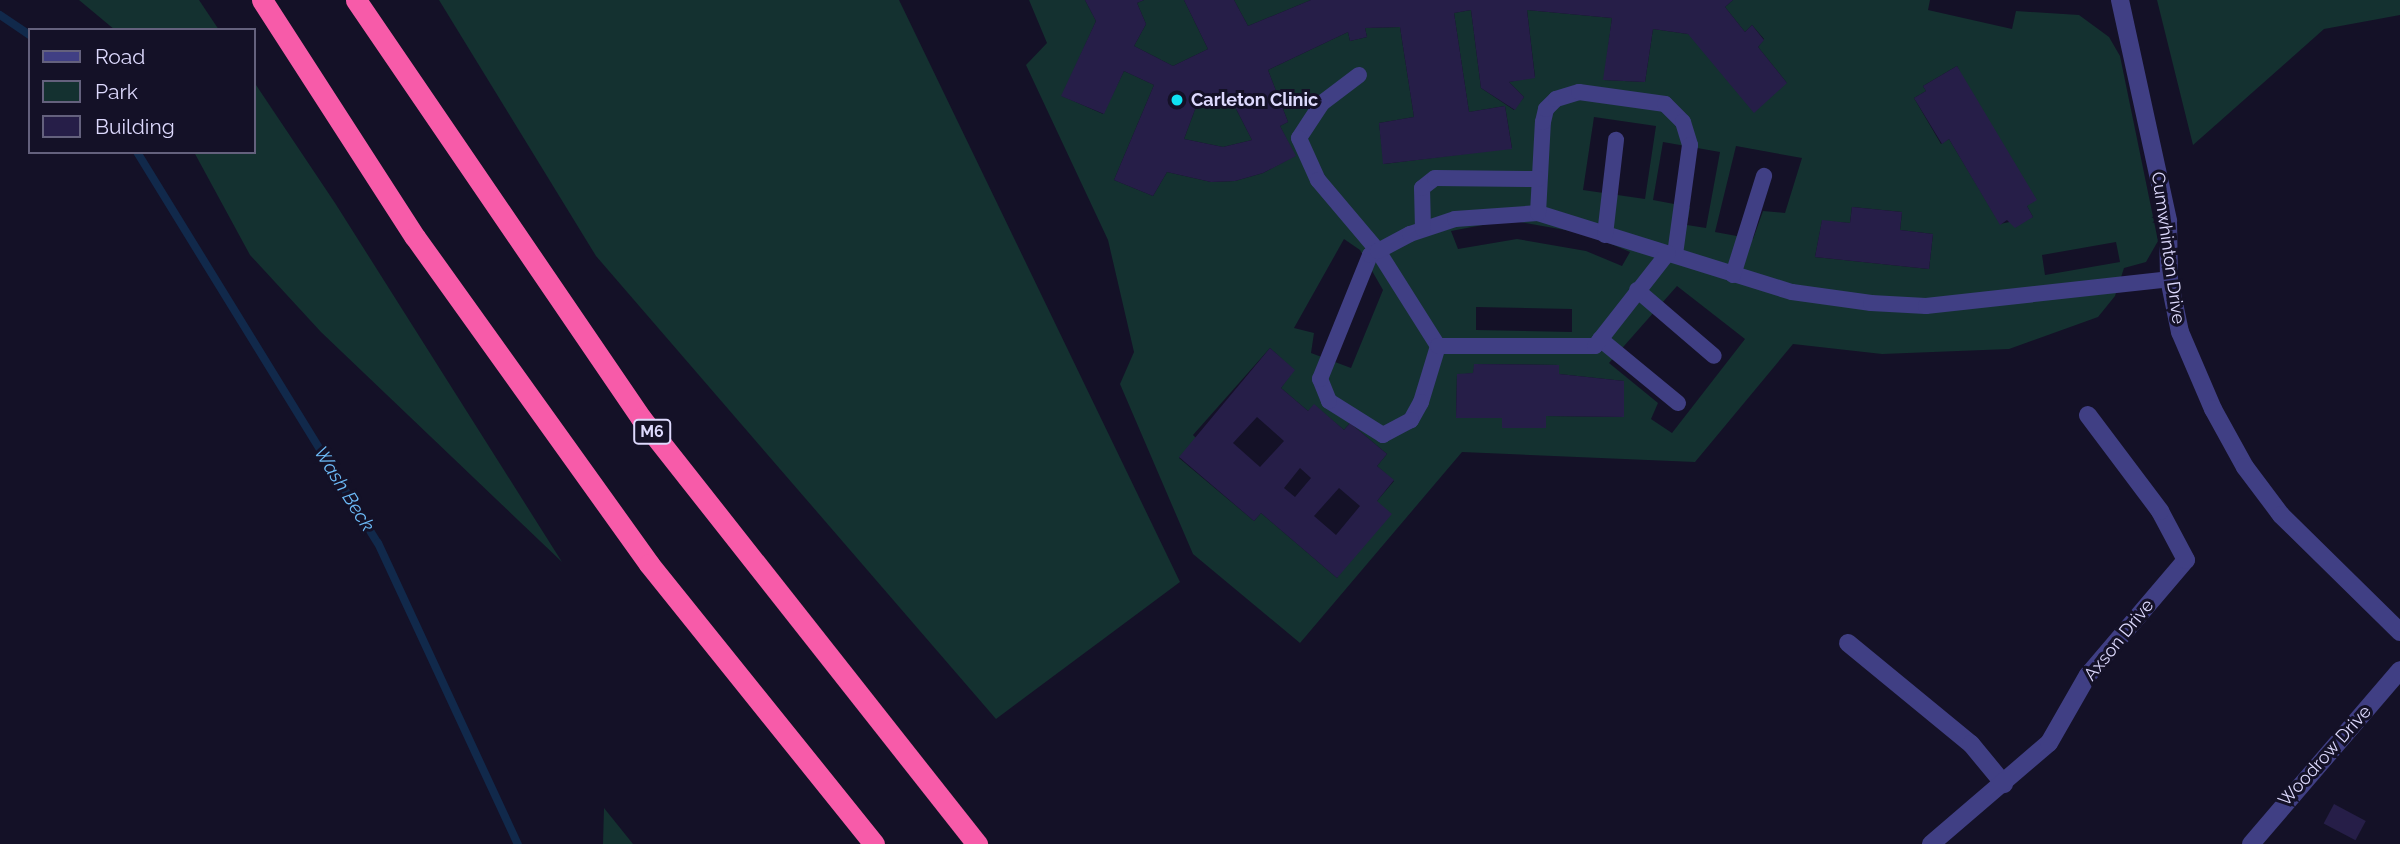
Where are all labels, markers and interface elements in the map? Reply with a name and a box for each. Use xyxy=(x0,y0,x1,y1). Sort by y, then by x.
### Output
legend xyxy=(28,28,256,154)
text: Road xyxy=(95,44,145,69)
text: Park xyxy=(95,79,138,104)
place label: Carleton Clinic xyxy=(1191,89,1318,111)
marker: Carleton Clinic xyxy=(1169,92,1185,108)
text: Building xyxy=(95,114,175,139)
street label: Cumwhinton Drive xyxy=(2147,171,2189,325)
road number: M6 xyxy=(633,420,671,444)
water label: Wash Beck xyxy=(309,442,379,536)
street label: Axson Drive xyxy=(2080,595,2158,685)
street label: Woodrow Drive xyxy=(2274,701,2376,811)

